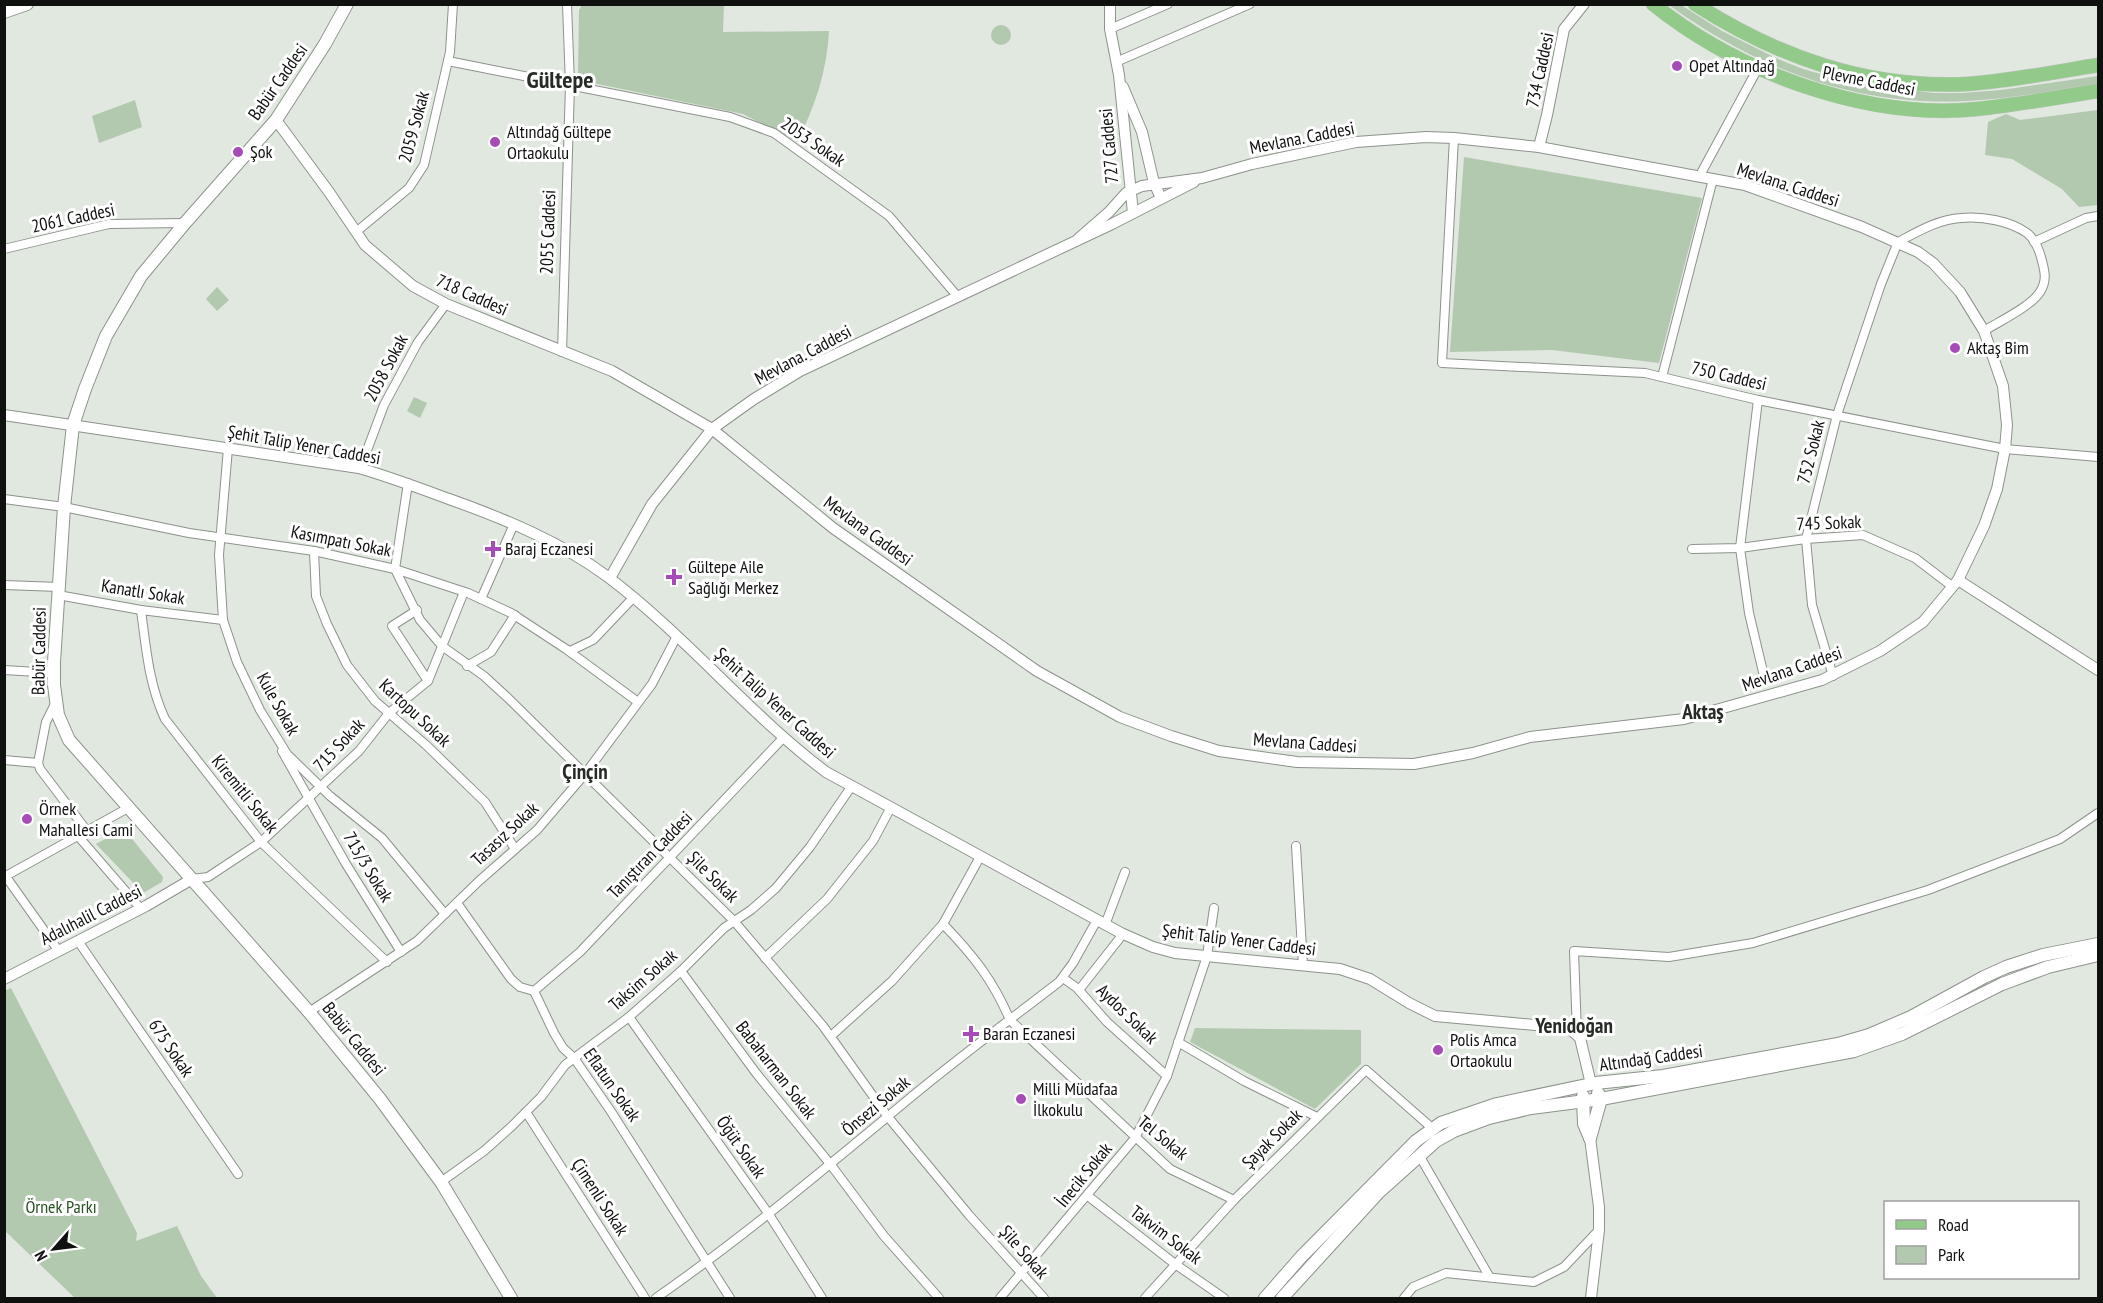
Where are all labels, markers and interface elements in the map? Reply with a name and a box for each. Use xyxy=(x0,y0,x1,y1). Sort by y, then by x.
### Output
street label: 734 Caddesi xyxy=(1520,30,1559,110)
street label: Babür Caddesi xyxy=(243,39,312,124)
place label: Opet Altındağ xyxy=(1689,54,1775,77)
marker: Opet Altındağ xyxy=(1670,59,1684,73)
street label: Plevne Caddesi xyxy=(1821,60,1917,101)
district label: Gültepe xyxy=(527,64,593,95)
street label: 2059 Sokak xyxy=(393,89,434,165)
street label: 727 Caddesi xyxy=(1094,107,1123,185)
street label: 2053 Sokak xyxy=(777,112,850,171)
street label: Mevlana. Caddesi xyxy=(1248,116,1356,159)
place label: Altındağ Gültepe Ortaokulu xyxy=(507,120,611,164)
marker: Altındağ Gültepe Ortaokulu xyxy=(488,135,502,149)
place label: Şok xyxy=(250,140,272,163)
marker: Şok xyxy=(231,145,245,159)
street label: Mevlana. Caddesi xyxy=(1734,157,1842,212)
street label: 2055 Caddesi xyxy=(535,189,560,275)
street label: 2061 Caddesi xyxy=(29,197,117,238)
street label: 718 Caddesi xyxy=(433,269,512,321)
street label: Mevlana. Caddesi xyxy=(751,319,855,390)
street label: 2058 Sokak xyxy=(358,330,413,405)
place label: Aktaş Bim xyxy=(1967,336,2029,359)
marker: Aktaş Bim xyxy=(1948,341,1962,355)
street label: 750 Caddesi xyxy=(1689,356,1769,395)
street label: 752 Sokak xyxy=(1792,418,1830,486)
street label: Şehit Talip Yener Caddesi xyxy=(226,420,382,469)
street label: Mevlana Caddesi xyxy=(819,491,917,571)
street label: 745 Sokak xyxy=(1796,510,1862,535)
street label: Kasımpatı Sokak xyxy=(289,520,393,562)
place label: Baraj Eczanesi xyxy=(505,537,593,560)
marker: Baraj Eczanesi xyxy=(486,542,500,556)
place label: Gültepe Aile Sağlığı Merkez xyxy=(688,555,779,599)
marker: Gültepe Aile Sağlığı Merkez xyxy=(665,568,683,586)
street label: Kanatlı Sokak xyxy=(100,574,187,609)
street label: Babür Caddesi xyxy=(26,607,51,695)
street label: Mevlana Caddesi xyxy=(1739,641,1845,696)
street label: Şehit Talip Yener Caddesi xyxy=(710,642,841,763)
street label: Kule Sokak xyxy=(252,668,305,739)
street label: Kartopu Sokak xyxy=(375,674,456,752)
district label: Aktaş xyxy=(1681,698,1724,725)
street label: 715 Sokak xyxy=(308,713,369,776)
street label: Mevlana Caddesi xyxy=(1252,727,1358,758)
street label: Kiremitli Sokak xyxy=(207,750,284,838)
district label: Çinçin xyxy=(562,758,608,785)
place label: Örnek Mahallesi Cami xyxy=(39,797,133,841)
street label: Tasasız Sokak xyxy=(466,797,543,871)
street label: Tanıştıran Caddesi xyxy=(602,806,697,903)
marker: Örnek Mahallesi Cami xyxy=(20,812,34,826)
street label: 715/3 Sokak xyxy=(338,827,398,906)
street label: Şile Sokak xyxy=(683,846,744,907)
street label: Adalıhalil Caddesi xyxy=(36,879,145,950)
street label: Şehit Talip Yener Caddesi xyxy=(1161,919,1317,960)
street label: Taksim Sokak xyxy=(604,944,681,1015)
street label: Aydos Sokak xyxy=(1092,979,1163,1049)
street label: Babür Caddesi xyxy=(318,997,391,1080)
district label: Yenidoğan xyxy=(1534,1012,1613,1039)
street label: 675 Sokak xyxy=(144,1014,199,1081)
street label: Babaharman Sokak xyxy=(731,1016,822,1123)
place label: Baran Eczanesi xyxy=(983,1022,1075,1045)
marker: Baran Eczanesi xyxy=(964,1027,978,1041)
place label: Polis Amca Ortaokulu xyxy=(1450,1028,1517,1072)
street label: Altındağ Caddesi xyxy=(1598,1039,1704,1076)
marker: Polis Amca Ortaokulu xyxy=(1431,1043,1445,1057)
street label: Eflatun Sokak xyxy=(579,1044,646,1126)
street label: Önsezi Sokak xyxy=(837,1070,914,1141)
place label: Milli Müdafaa İlkokulu xyxy=(1033,1077,1118,1121)
marker: Milli Müdafaa İlkokulu xyxy=(1014,1092,1028,1106)
street label: Şayak Sokak xyxy=(1237,1104,1307,1174)
street label: Tel Sokak xyxy=(1133,1110,1193,1165)
street label: Öğüt Sokak xyxy=(712,1111,771,1182)
street label: İnecik Sokak xyxy=(1051,1138,1117,1212)
street label: Çimenli Sokak xyxy=(567,1154,634,1240)
park label: Örnek Parkı xyxy=(25,1195,97,1218)
street label: Takvim Sokak xyxy=(1126,1200,1207,1269)
legend xyxy=(1884,1201,2079,1279)
text: Road xyxy=(1938,1213,1969,1236)
north arrow xyxy=(24,1219,84,1279)
street label: Şile Sokak xyxy=(995,1220,1054,1283)
text: Park xyxy=(1938,1243,1965,1266)
text: N xyxy=(30,1248,52,1265)

